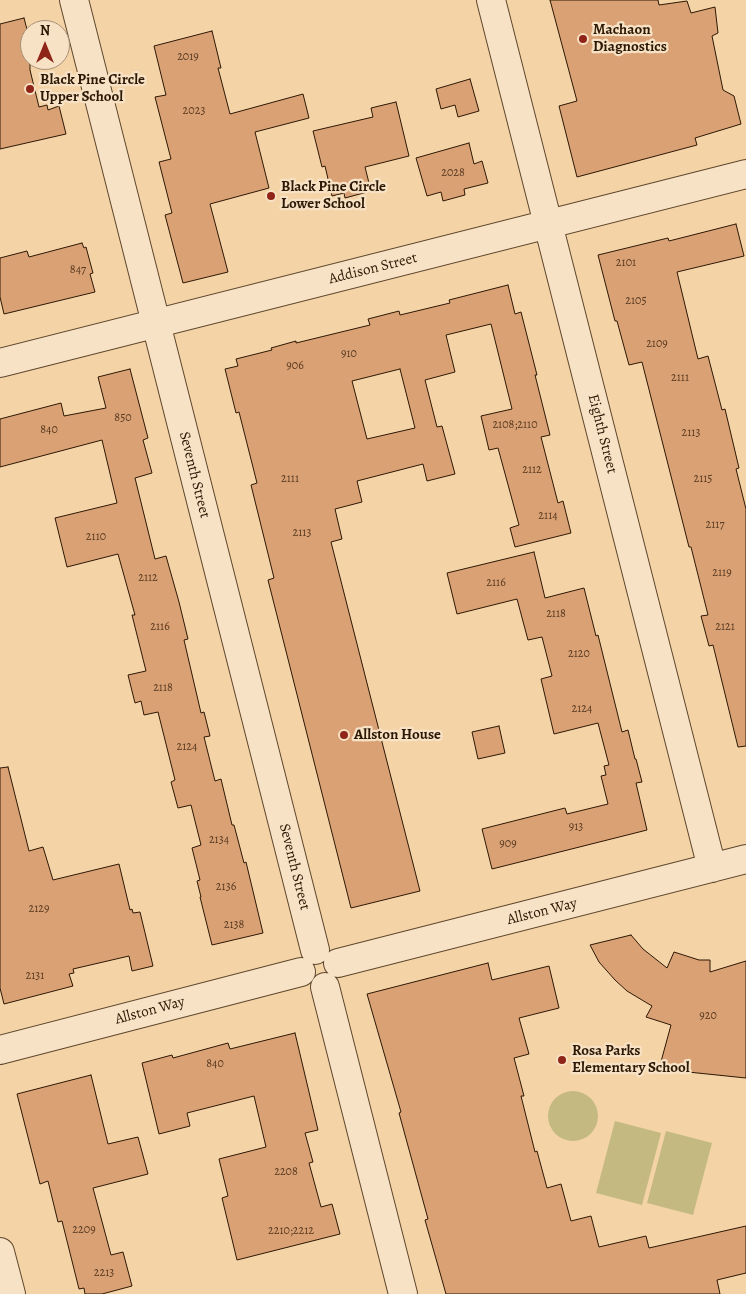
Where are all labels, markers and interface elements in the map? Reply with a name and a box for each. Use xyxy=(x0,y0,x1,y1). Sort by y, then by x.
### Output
north arrow xyxy=(20,20,70,70)
text: N xyxy=(40,21,50,40)
place label: Machaon Diagnostics xyxy=(593,21,667,56)
marker: Machaon Diagnostics xyxy=(577,33,589,45)
house number: 2019 xyxy=(177,50,199,64)
place label: Black Pine Circle Upper School xyxy=(40,71,145,106)
marker: Black Pine Circle Upper School xyxy=(24,83,36,95)
house number: 2023 xyxy=(183,104,205,118)
house number: 2028 xyxy=(441,166,465,180)
place label: Black Pine Circle Lower School xyxy=(281,178,386,213)
marker: Black Pine Circle Lower School xyxy=(265,190,277,202)
street label: Addison Street xyxy=(327,249,419,289)
house number: 2101 xyxy=(616,256,636,270)
house number: 847 xyxy=(70,263,86,277)
house number: 2105 xyxy=(625,294,647,308)
house number: 2109 xyxy=(646,337,668,351)
house number: 910 xyxy=(341,347,357,361)
house number: 906 xyxy=(286,359,304,373)
house number: 2111 xyxy=(671,371,689,385)
street label: Eighth Street xyxy=(583,393,621,475)
house number: 850 xyxy=(114,411,132,425)
house number: 2108;2110 xyxy=(492,418,538,432)
house number: 840 xyxy=(40,423,58,437)
house number: 2113 xyxy=(682,426,700,440)
street label: Seventh Street xyxy=(175,430,213,520)
house number: 2112 xyxy=(522,463,542,477)
house number: 2111 xyxy=(281,472,299,486)
house number: 2115 xyxy=(693,472,713,486)
house number: 2114 xyxy=(538,509,558,523)
house number: 2117 xyxy=(706,518,724,532)
house number: 2113 xyxy=(293,526,311,540)
house number: 2110 xyxy=(86,530,106,544)
house number: 2119 xyxy=(712,566,732,580)
house number: 2112 xyxy=(138,571,158,585)
house number: 2116 xyxy=(486,576,506,590)
house number: 2118 xyxy=(546,607,566,621)
house number: 2116 xyxy=(150,620,170,634)
house number: 2121 xyxy=(715,620,735,634)
house number: 2120 xyxy=(568,647,590,661)
house number: 2118 xyxy=(153,681,173,695)
house number: 2124 xyxy=(572,702,592,716)
place label: Allston House xyxy=(354,726,441,744)
marker: Allston House xyxy=(338,729,350,741)
house number: 2124 xyxy=(177,740,197,754)
house number: 913 xyxy=(569,820,583,834)
street label: Seventh Street xyxy=(275,822,313,912)
house number: 2134 xyxy=(209,833,229,847)
house number: 909 xyxy=(499,837,517,851)
house number: 2136 xyxy=(216,880,236,894)
street label: Allston Way xyxy=(505,895,579,929)
house number: 2129 xyxy=(29,902,49,916)
house number: 2138 xyxy=(224,918,244,932)
house number: 2131 xyxy=(26,969,44,983)
street label: Allston Way xyxy=(113,993,187,1029)
house number: 920 xyxy=(699,1009,717,1023)
place label: Rosa Parks Elementary School xyxy=(572,1042,690,1077)
marker: Rosa Parks Elementary School xyxy=(556,1054,568,1066)
house number: 840 xyxy=(206,1057,224,1071)
house number: 2208 xyxy=(274,1165,298,1179)
house number: 2209 xyxy=(72,1223,96,1237)
house number: 2210;2212 xyxy=(268,1224,314,1238)
house number: 2213 xyxy=(94,1266,114,1280)

